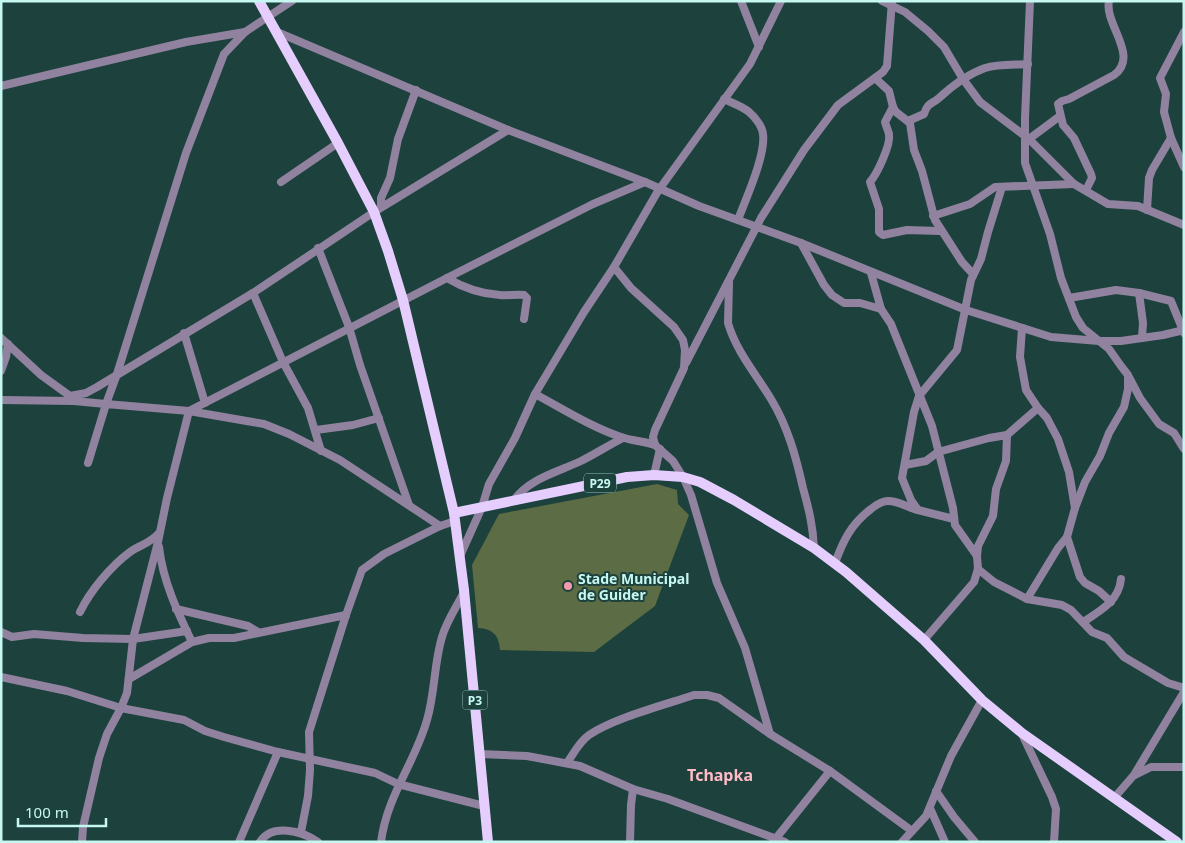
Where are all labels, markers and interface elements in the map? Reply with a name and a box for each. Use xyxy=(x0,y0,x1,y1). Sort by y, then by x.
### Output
road number: P29 xyxy=(584,473,616,492)
place label: Stade Municipal de Guider xyxy=(578,569,689,604)
marker: Stade Municipal de Guider xyxy=(562,580,574,592)
road number: P3 xyxy=(462,690,488,710)
district label: Tchapka xyxy=(687,764,753,786)
scale bar xyxy=(18,796,105,828)
text: 100 m xyxy=(25,802,69,822)

